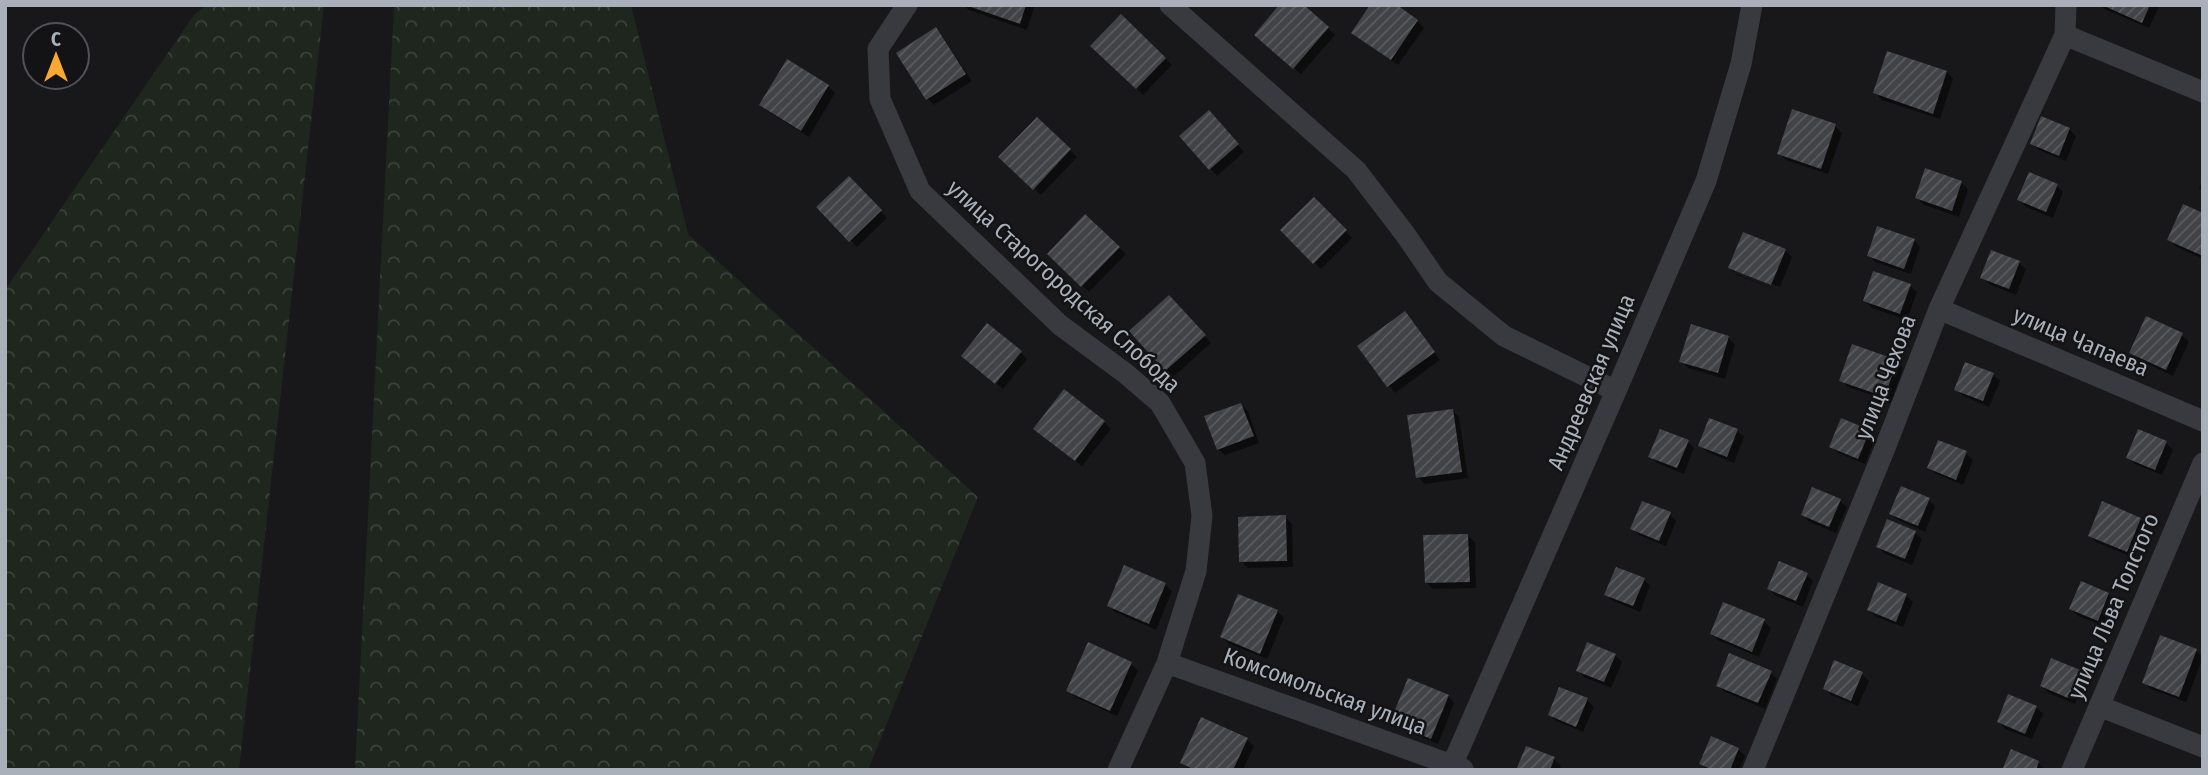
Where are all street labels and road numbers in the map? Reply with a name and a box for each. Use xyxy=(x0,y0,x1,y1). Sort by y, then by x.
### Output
street label: улица Старогородская Слобода xyxy=(942,174,1186,398)
street label: Андреевская улица xyxy=(1541,290,1641,474)
street label: улица Чапаева xyxy=(2009,300,2153,382)
street label: улица Чехова xyxy=(1848,311,1922,443)
street label: улица Льва Толстого xyxy=(2061,509,2165,703)
street label: Комсомольская улица xyxy=(1220,641,1430,741)

